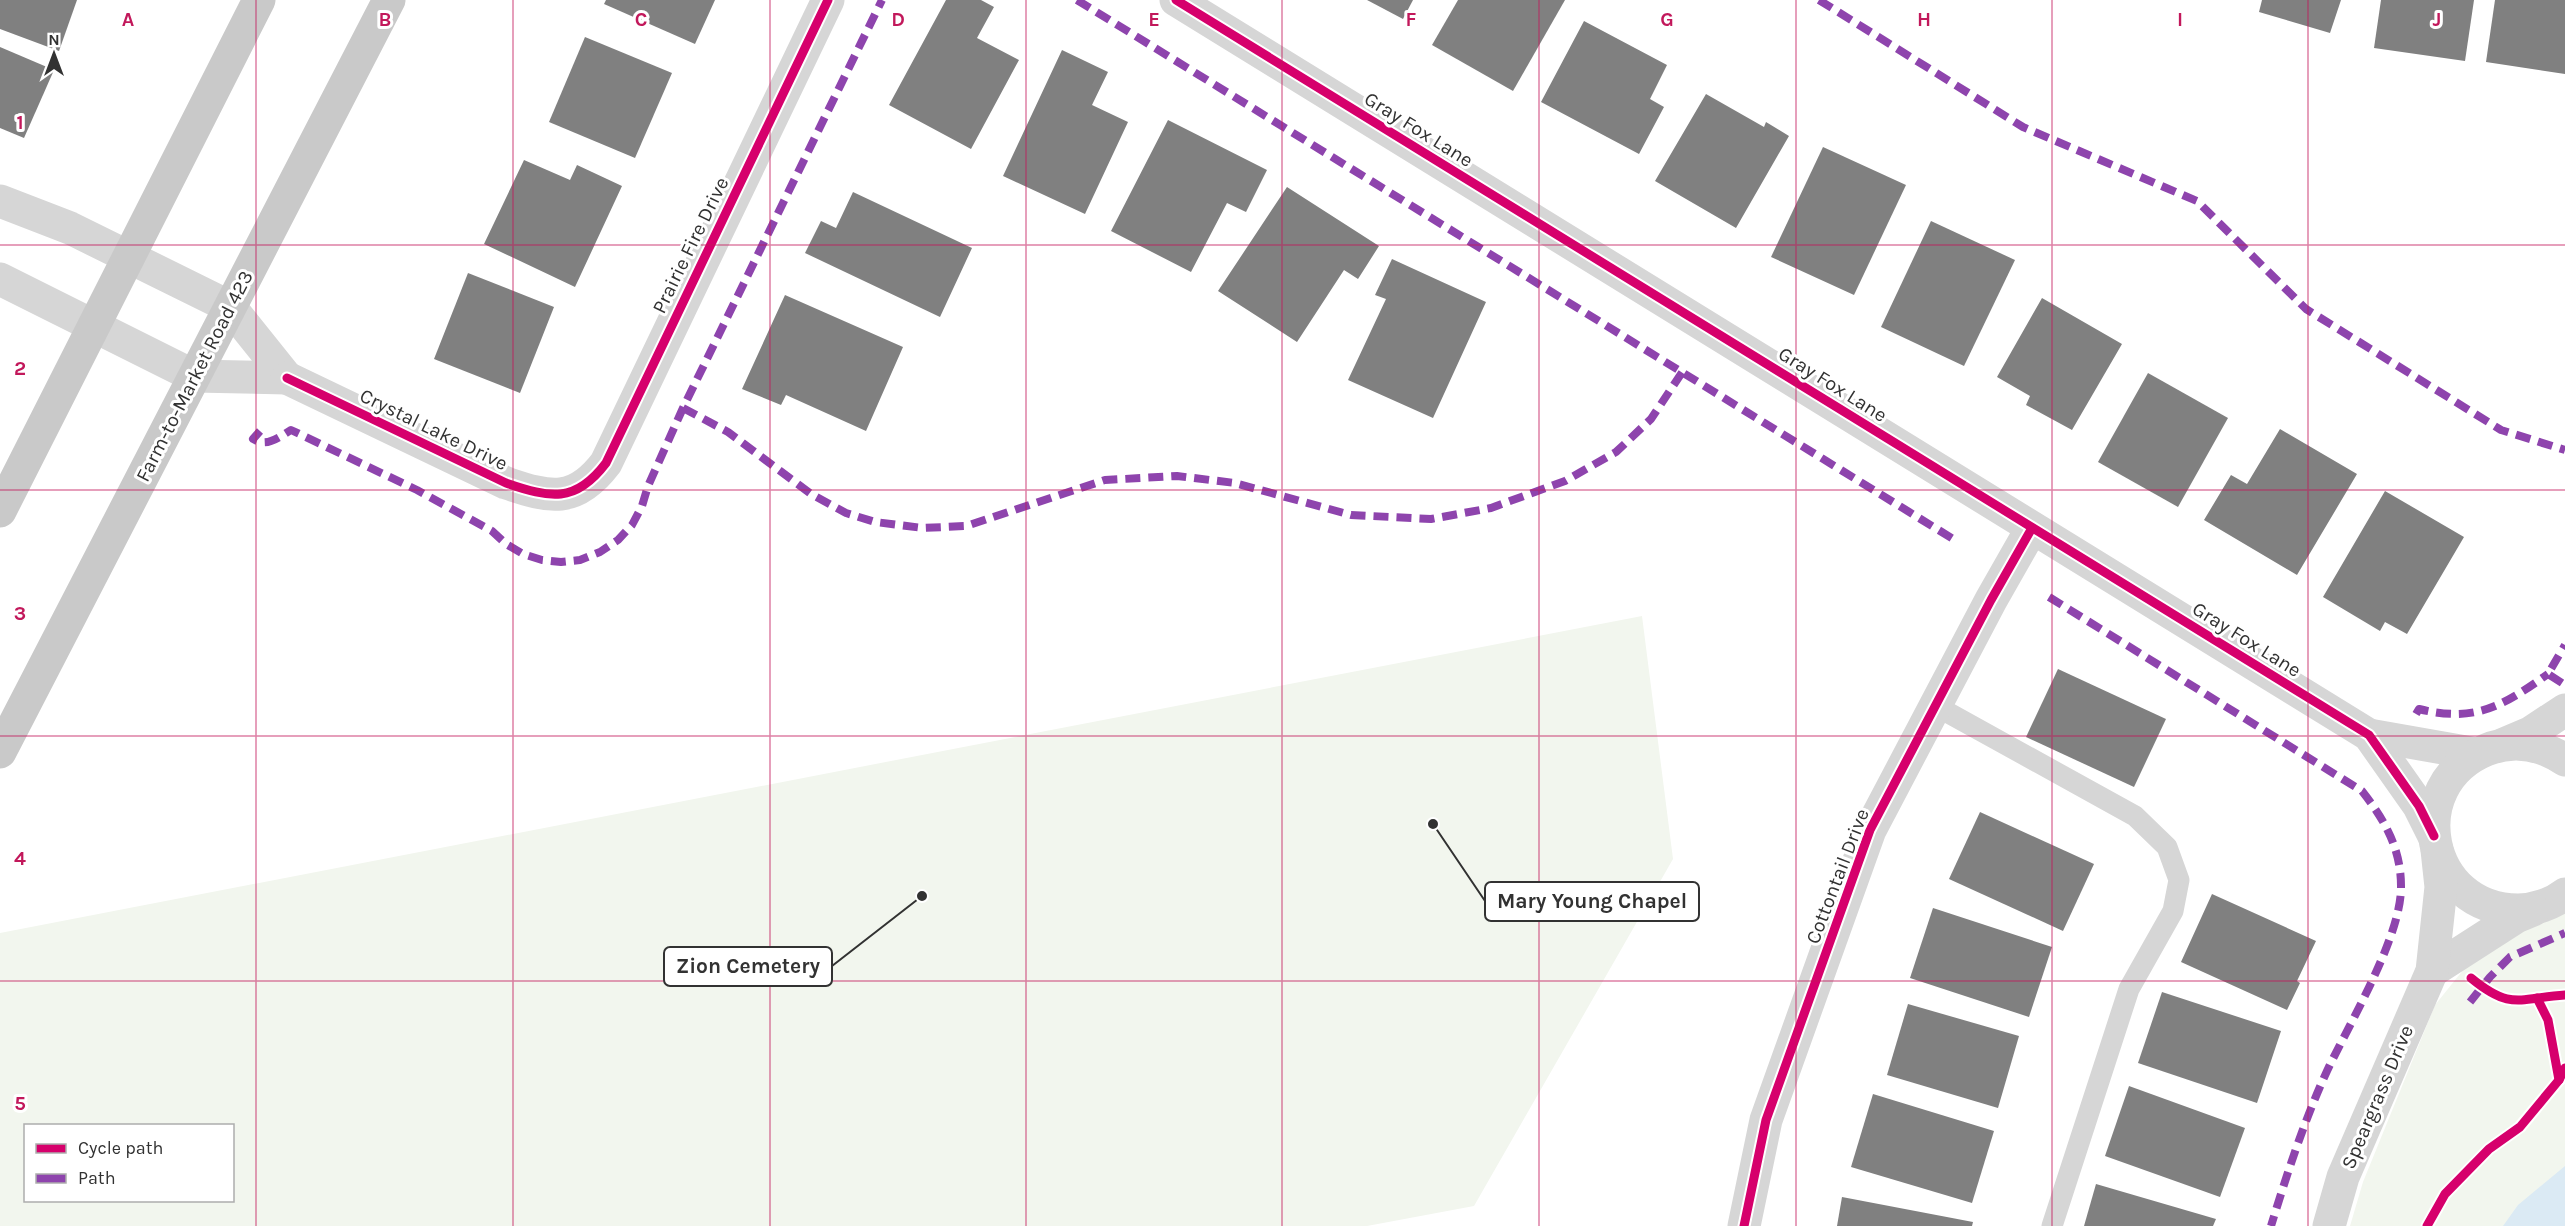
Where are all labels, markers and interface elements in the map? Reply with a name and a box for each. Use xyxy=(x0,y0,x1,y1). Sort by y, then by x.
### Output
text: A xyxy=(122,8,135,31)
text: B xyxy=(379,8,391,31)
text: C xyxy=(635,8,647,31)
text: D xyxy=(891,8,905,31)
text: E xyxy=(1148,8,1160,31)
text: F xyxy=(1406,8,1417,31)
text: G xyxy=(1660,8,1674,31)
text: H xyxy=(1917,8,1931,31)
text: I xyxy=(2177,8,2183,31)
text: J xyxy=(2433,8,2441,31)
north arrow xyxy=(24,24,84,84)
text: N xyxy=(48,30,60,49)
street label: Gray Fox Lane xyxy=(1360,87,1477,172)
text: 1 xyxy=(16,111,24,134)
street label: Prairie Fire Drive xyxy=(647,173,733,317)
street label: Farm-to-Market Road 423 xyxy=(131,267,258,486)
street label: Gray Fox Lane xyxy=(1774,342,1891,427)
text: 2 xyxy=(14,357,26,380)
street label: Crystal Lake Drive xyxy=(356,384,511,475)
street label: Gray Fox Lane xyxy=(2188,597,2305,682)
text: 3 xyxy=(14,602,26,625)
street label: Cottontail Drive xyxy=(1801,805,1874,947)
text: 4 xyxy=(14,847,26,870)
callout: Mary Young Chapel xyxy=(1485,882,1699,921)
text: Mary Young Chapel xyxy=(1497,889,1687,913)
callout: Zion Cemetery xyxy=(664,947,832,986)
text: Zion Cemetery xyxy=(676,954,820,978)
street label: Speargrass Drive xyxy=(2337,1022,2418,1173)
text: 5 xyxy=(14,1092,26,1115)
legend xyxy=(24,1124,234,1202)
text: Cycle path xyxy=(78,1137,163,1159)
text: Path xyxy=(78,1167,116,1189)

